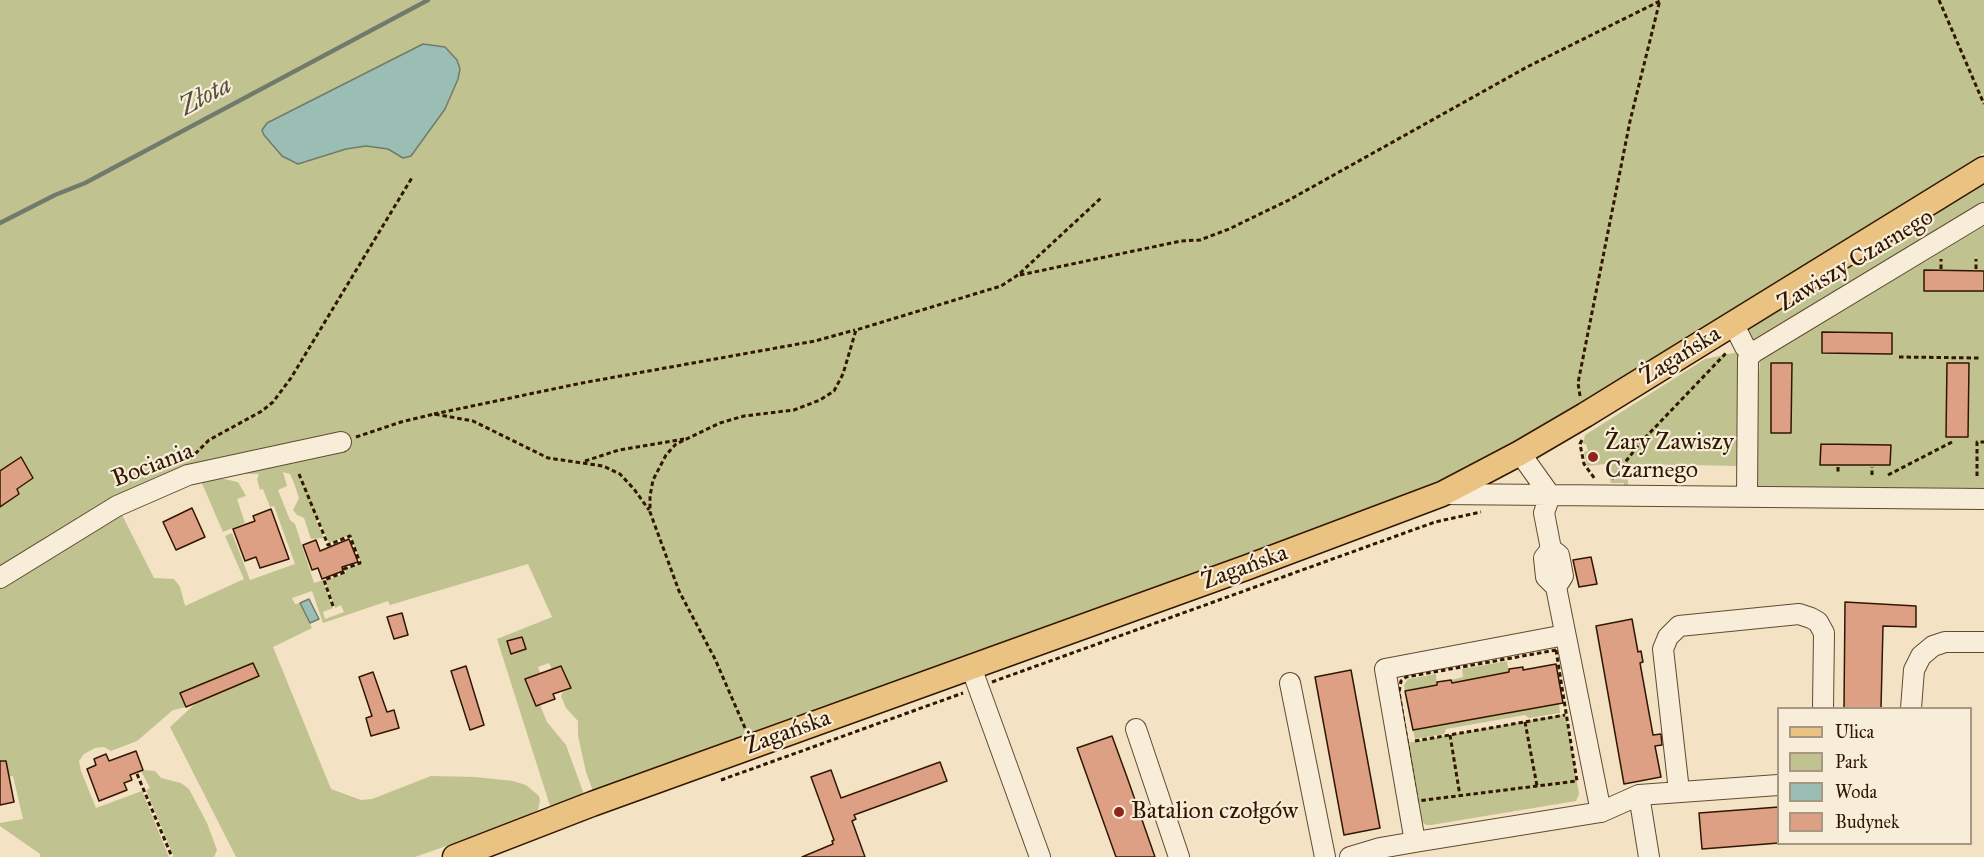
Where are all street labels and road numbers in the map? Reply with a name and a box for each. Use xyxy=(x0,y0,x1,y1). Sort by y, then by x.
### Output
street label: Zawiszy Czarnego xyxy=(1773,203,1939,319)
street label: Żagańska xyxy=(1635,320,1727,392)
street label: Bociania xyxy=(108,437,198,495)
street label: Żagańska xyxy=(1198,539,1292,597)
street label: Żagańska xyxy=(741,704,835,762)

